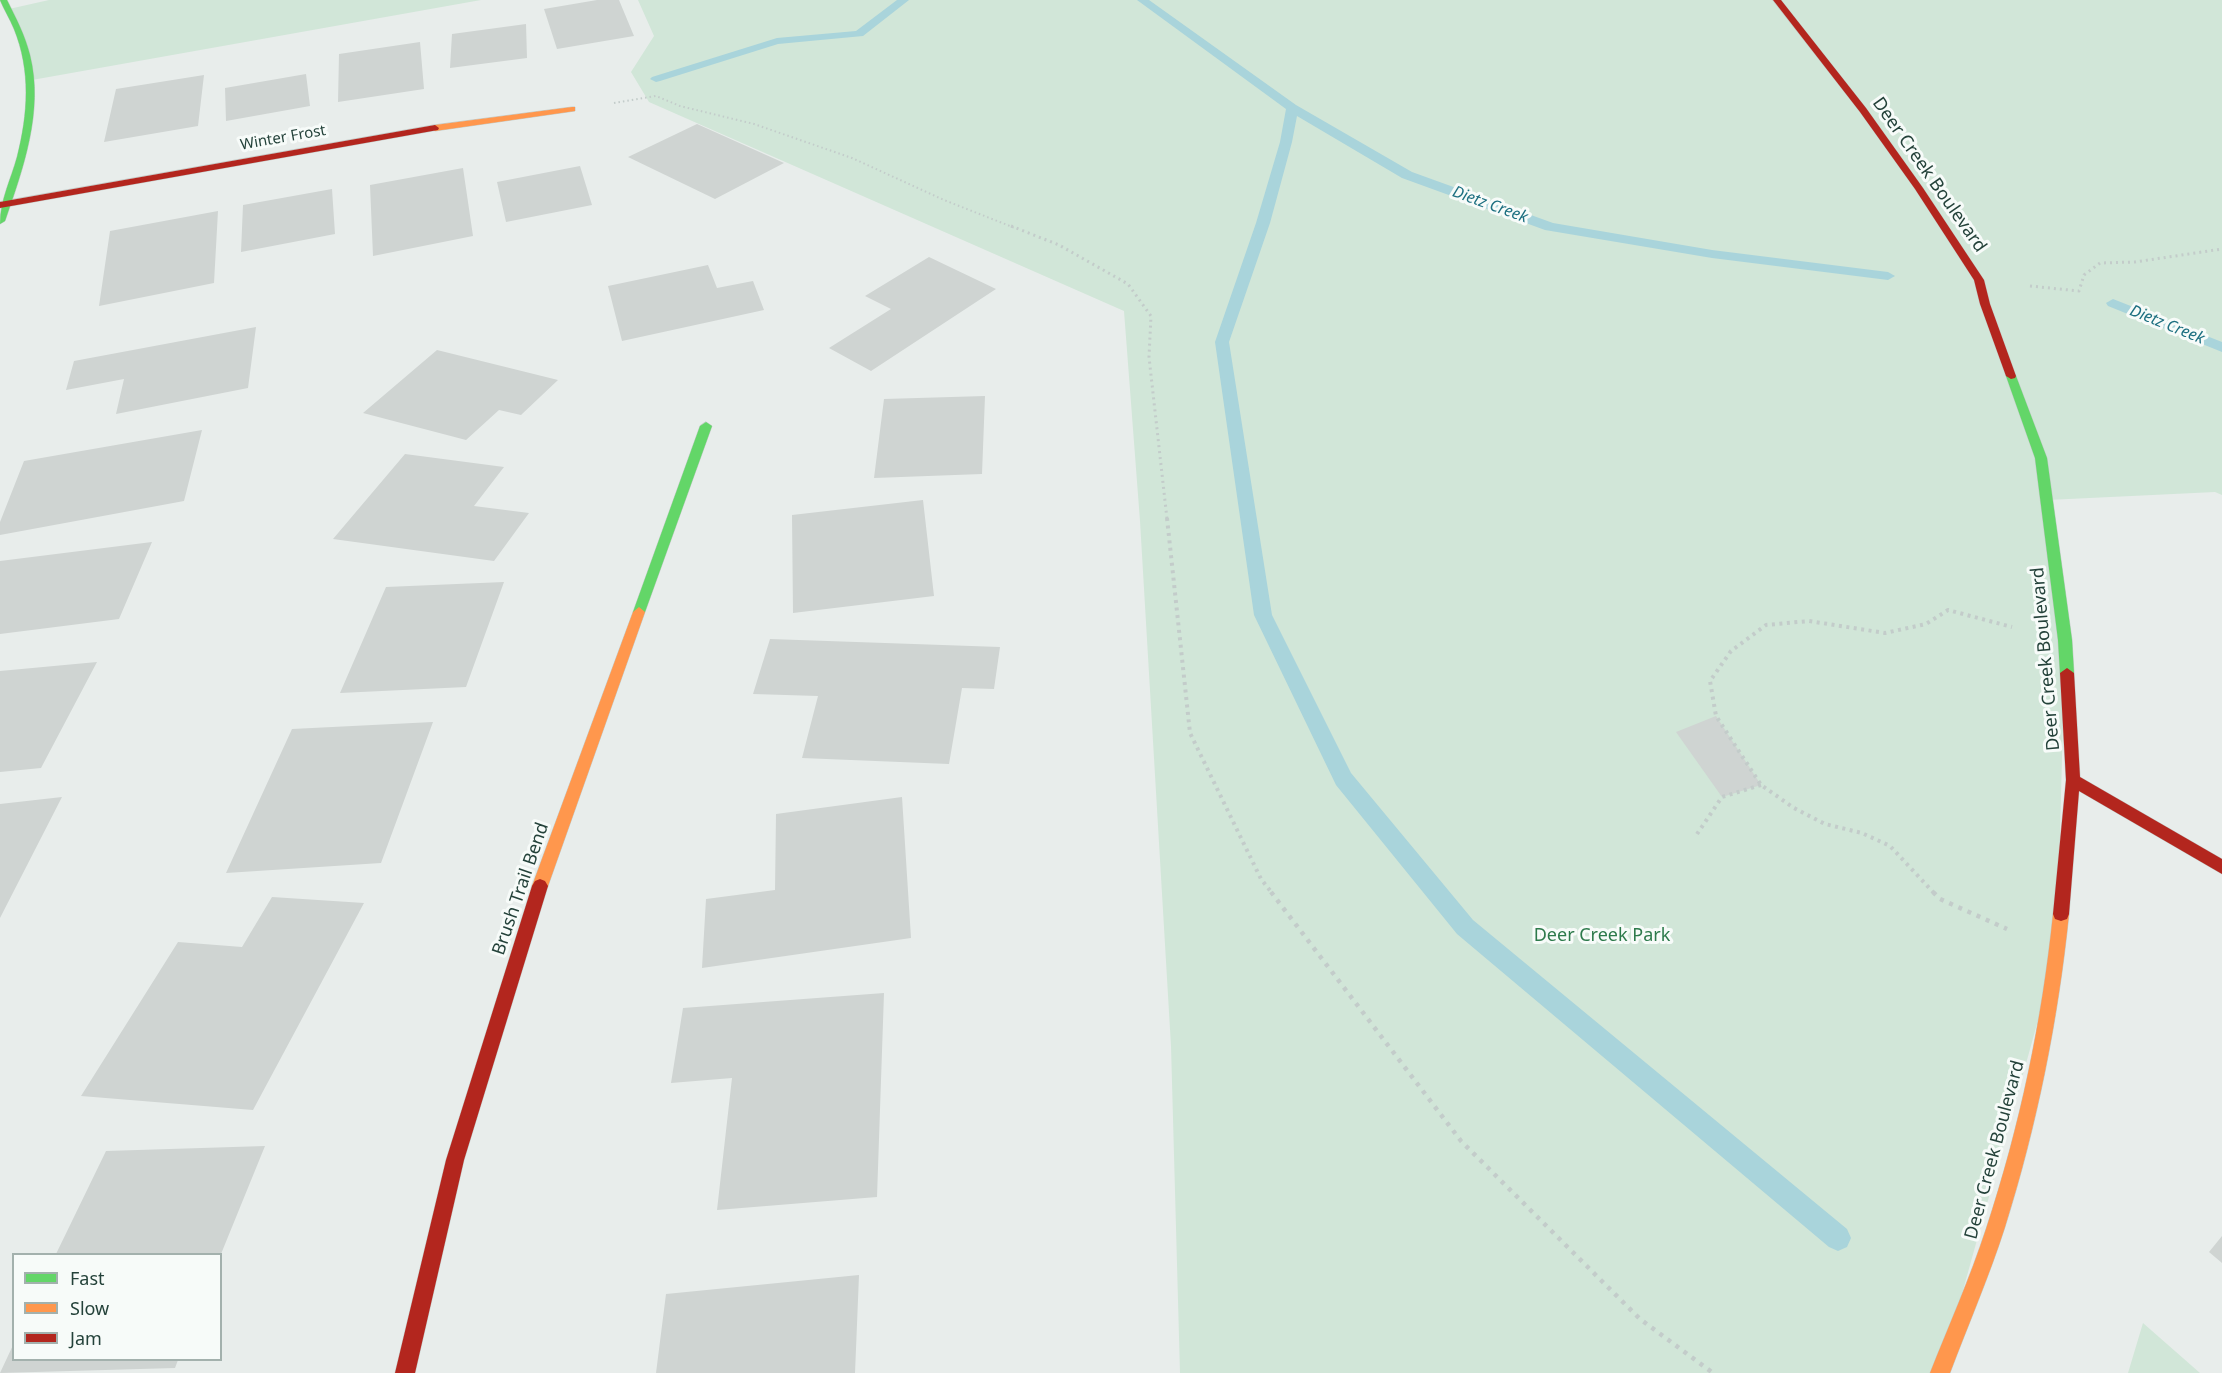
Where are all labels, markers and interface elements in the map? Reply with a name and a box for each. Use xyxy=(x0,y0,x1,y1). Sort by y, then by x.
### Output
street label: Deer Creek Boulevard xyxy=(1867,93,1991,257)
street label: Winter Frost xyxy=(239,122,327,154)
water label: Dietz Creek xyxy=(1450,183,1530,227)
water label: Dietz Creek xyxy=(2127,301,2207,349)
street label: Deer Creek Boulevard xyxy=(2027,566,2065,752)
street label: Brush Trail Bend xyxy=(488,820,554,958)
park label: Deer Creek Park xyxy=(1534,925,1670,947)
street label: Deer Creek Boulevard xyxy=(1961,1058,2029,1242)
legend xyxy=(12,1253,222,1361)
text: Fast xyxy=(70,1266,105,1290)
text: Slow xyxy=(70,1296,109,1320)
text: Jam xyxy=(70,1326,102,1350)

